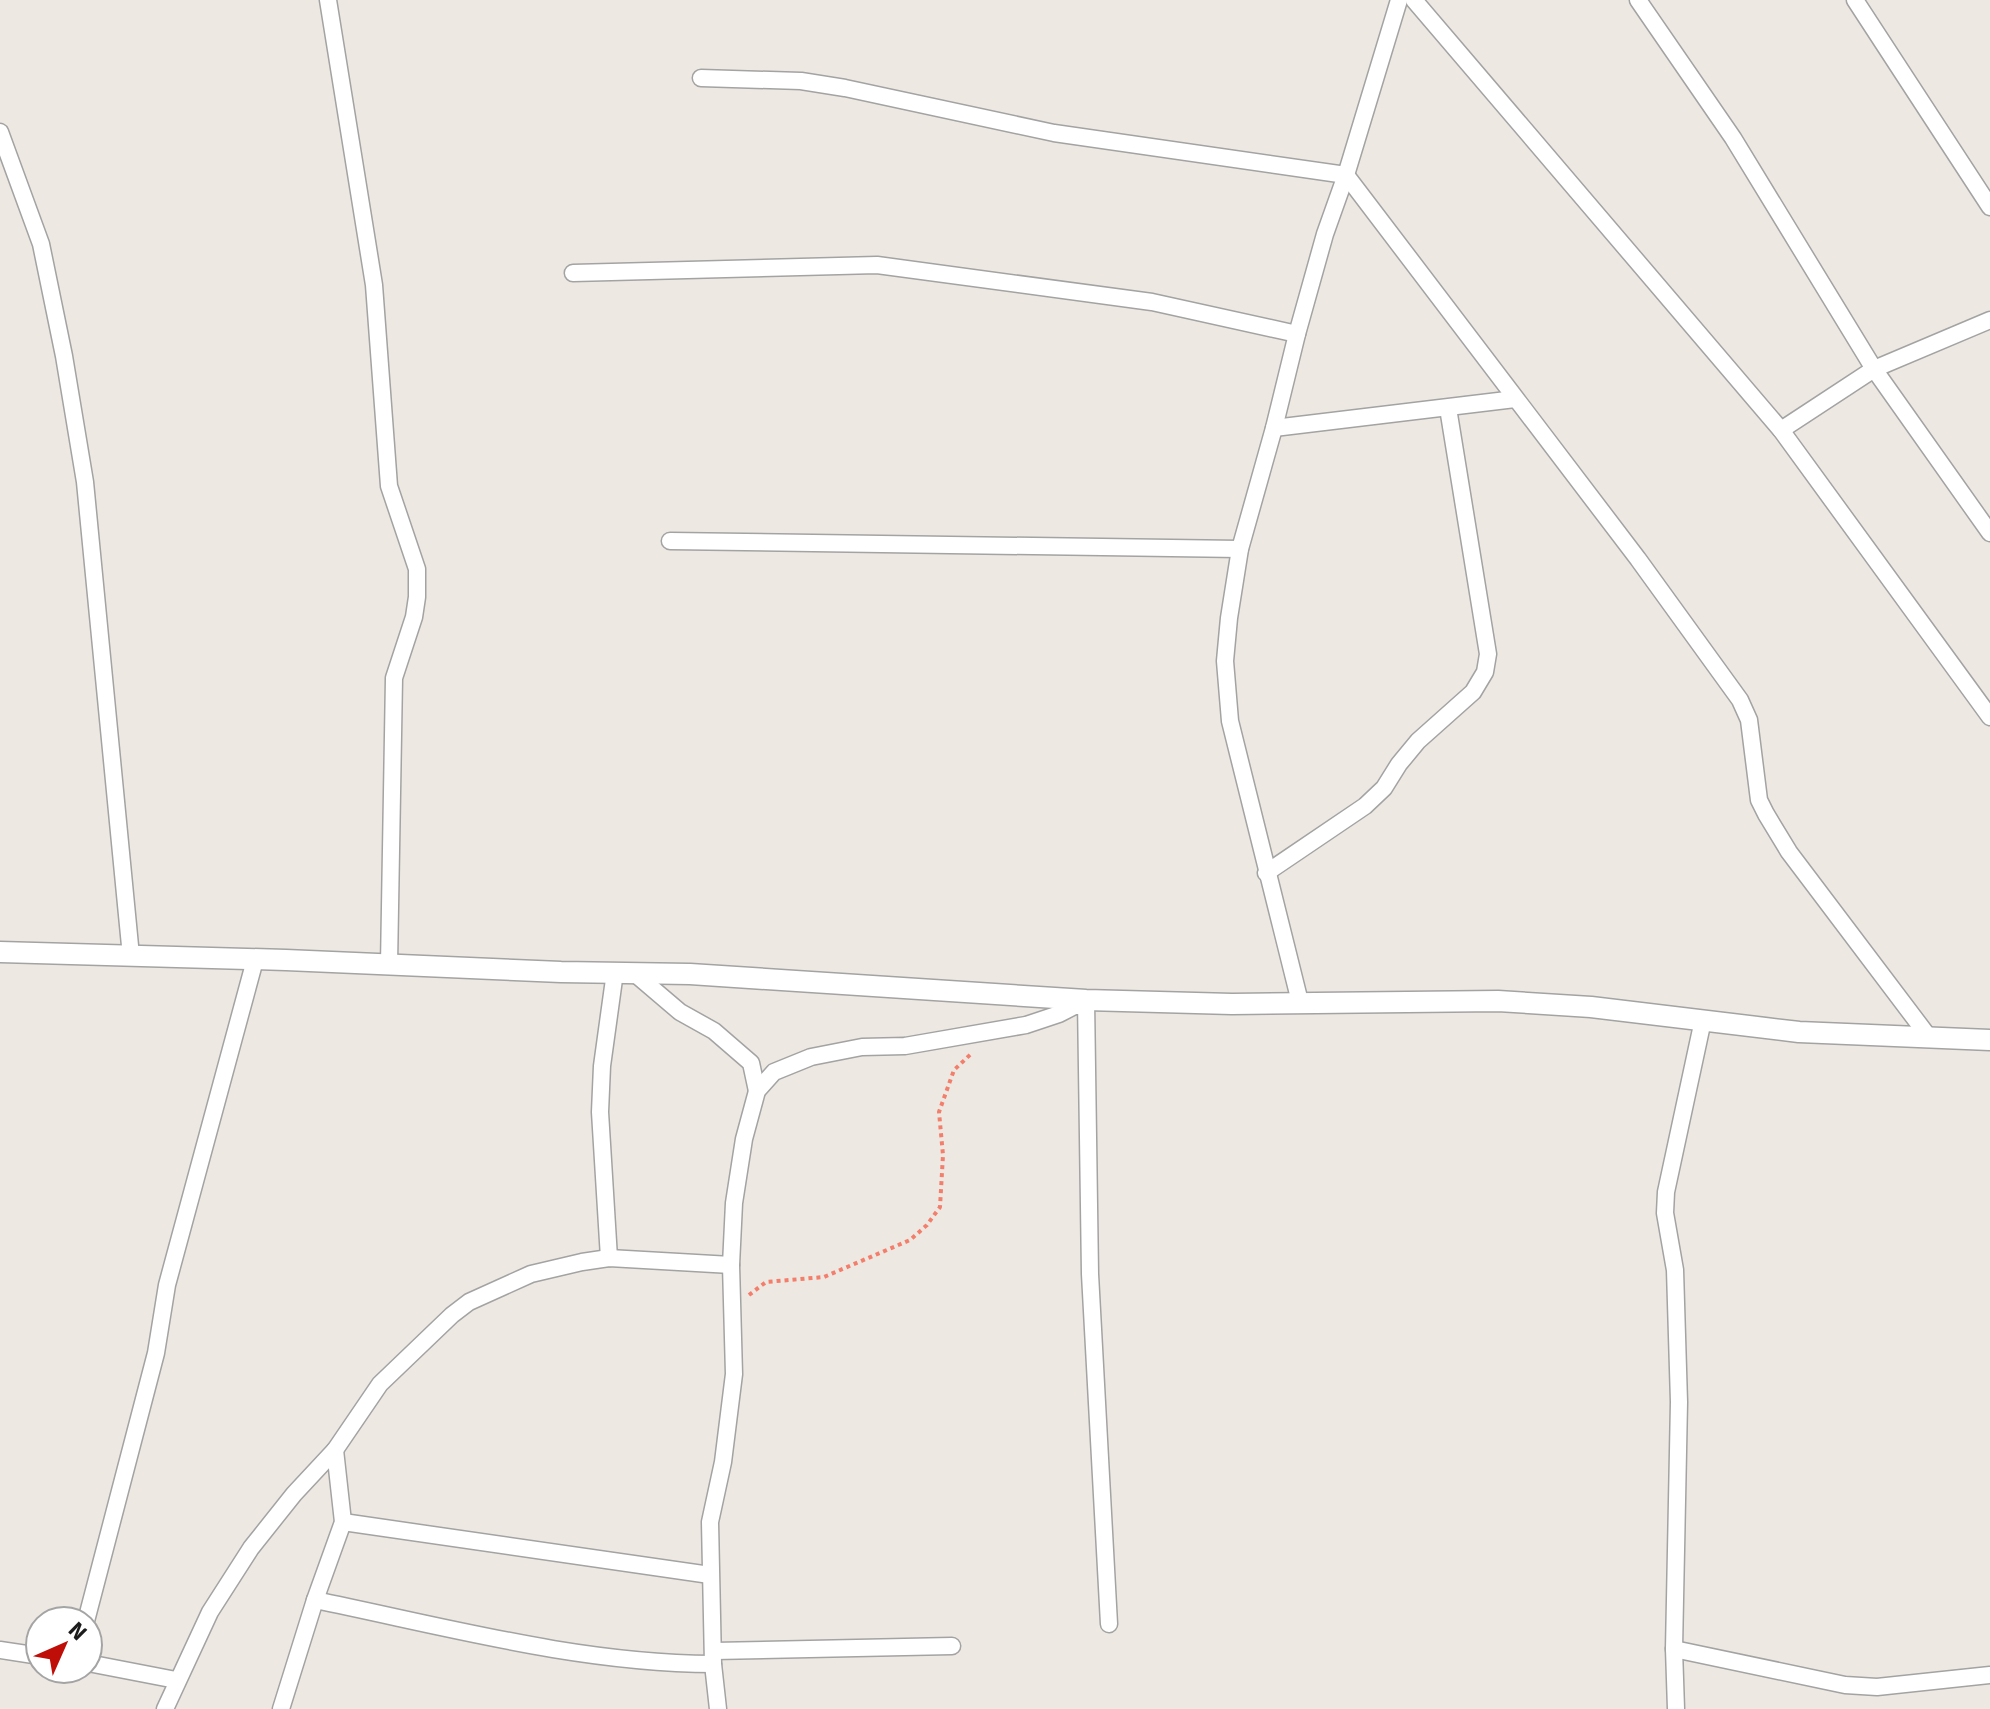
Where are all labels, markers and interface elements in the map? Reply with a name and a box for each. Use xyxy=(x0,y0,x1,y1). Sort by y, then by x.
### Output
north arrow xyxy=(24,1605,104,1685)
text: N xyxy=(63,1616,93,1646)

